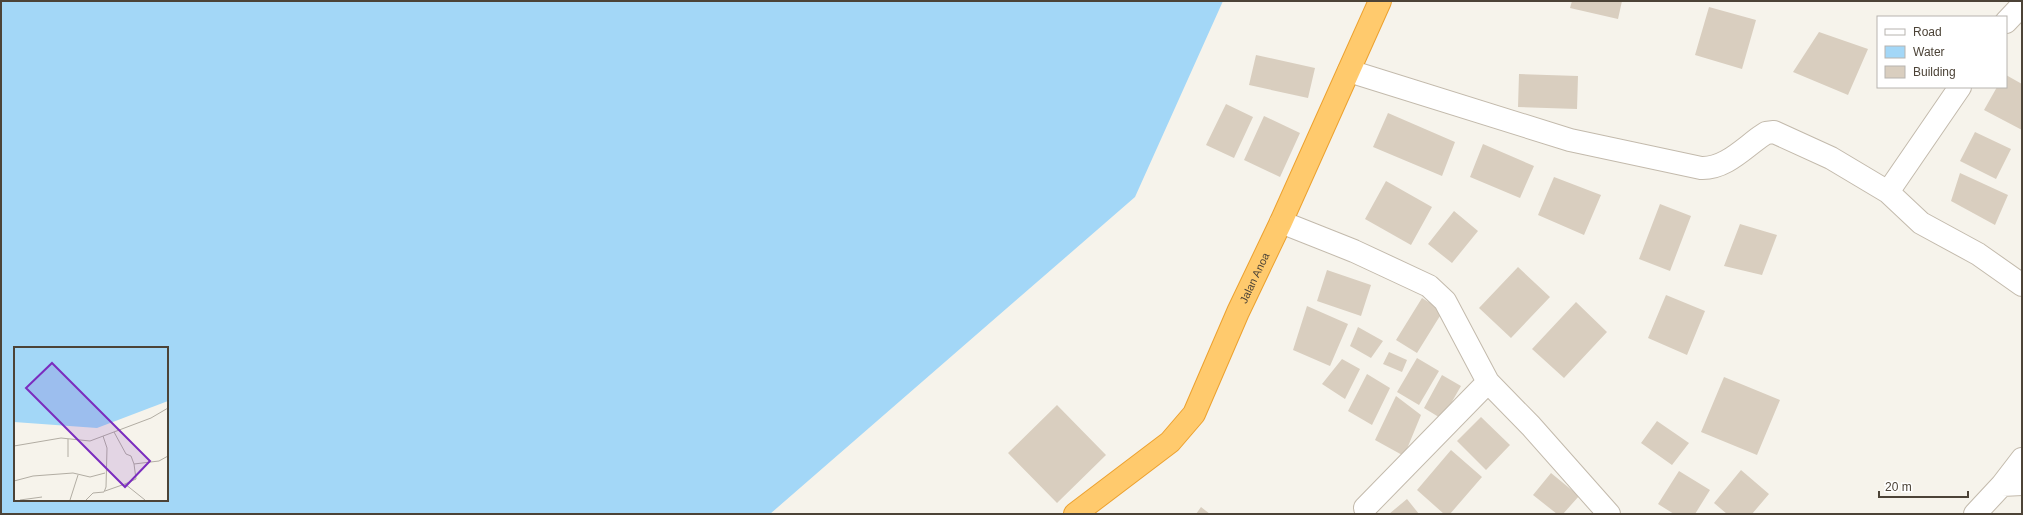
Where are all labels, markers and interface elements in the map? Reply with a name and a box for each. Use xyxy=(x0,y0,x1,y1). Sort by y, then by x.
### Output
legend xyxy=(1877,16,2007,88)
text: Road xyxy=(1913,25,1942,39)
text: Water xyxy=(1913,45,1945,59)
text: Building xyxy=(1913,65,1956,79)
street label: Jalan Anoa xyxy=(1237,250,1272,305)
inset map xyxy=(14,347,168,501)
scale bar xyxy=(1879,473,1968,499)
text: 20 m xyxy=(1885,480,1912,494)

